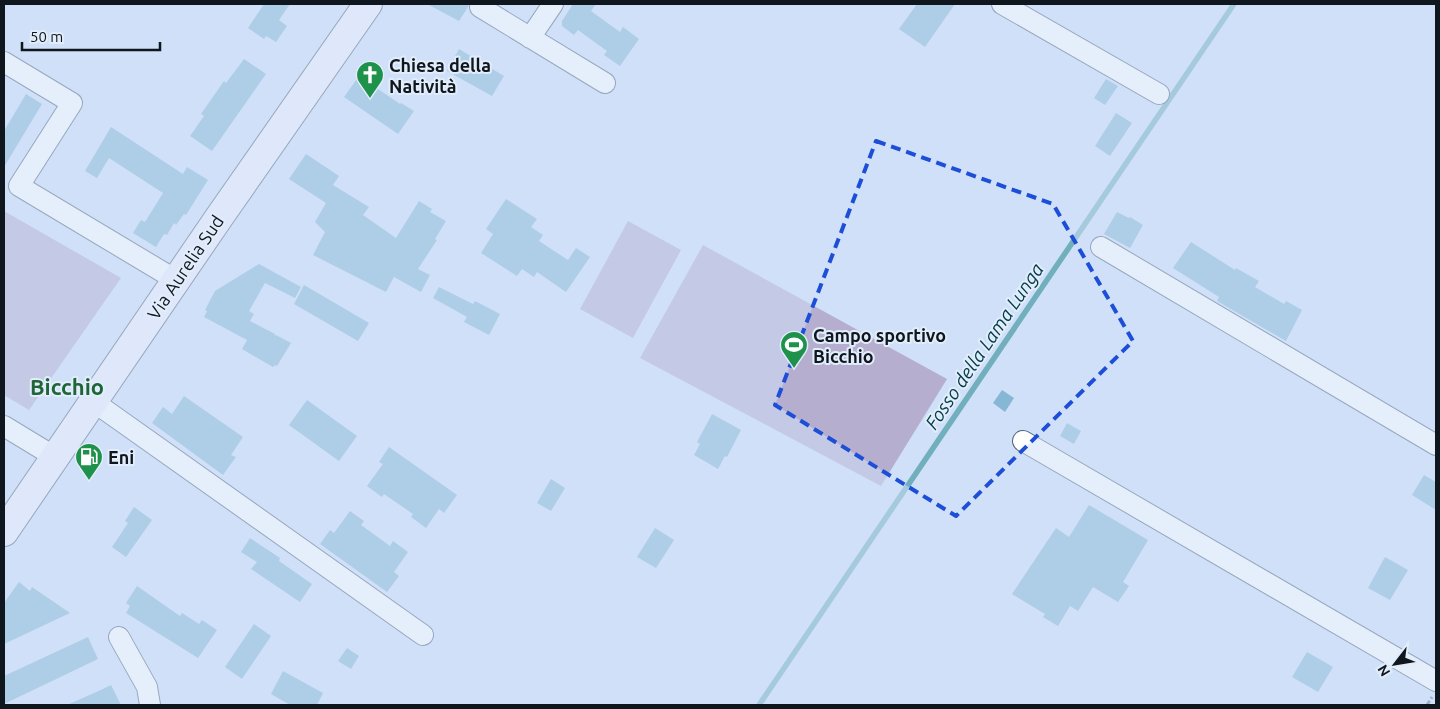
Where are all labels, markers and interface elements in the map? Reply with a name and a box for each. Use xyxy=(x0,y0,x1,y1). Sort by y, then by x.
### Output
scale bar xyxy=(22,20,160,52)
text: 50 m xyxy=(30,28,63,45)
place label: Chiesa della Natività xyxy=(389,55,491,96)
church icon: Chiesa della Natività xyxy=(355,60,385,99)
street label: Via Aurelia Sud xyxy=(143,211,227,323)
water label: Fosso della Lama Lunga xyxy=(920,259,1048,433)
place label: Campo sportivo Bicchio xyxy=(813,325,946,366)
sports icon: Campo sportivo Bicchio xyxy=(779,330,809,369)
district label: Bicchio xyxy=(30,374,104,399)
fuel station icon: Eni xyxy=(74,442,104,481)
place label: Eni xyxy=(108,447,134,467)
north arrow xyxy=(1370,639,1420,689)
text: N xyxy=(1374,662,1393,679)

